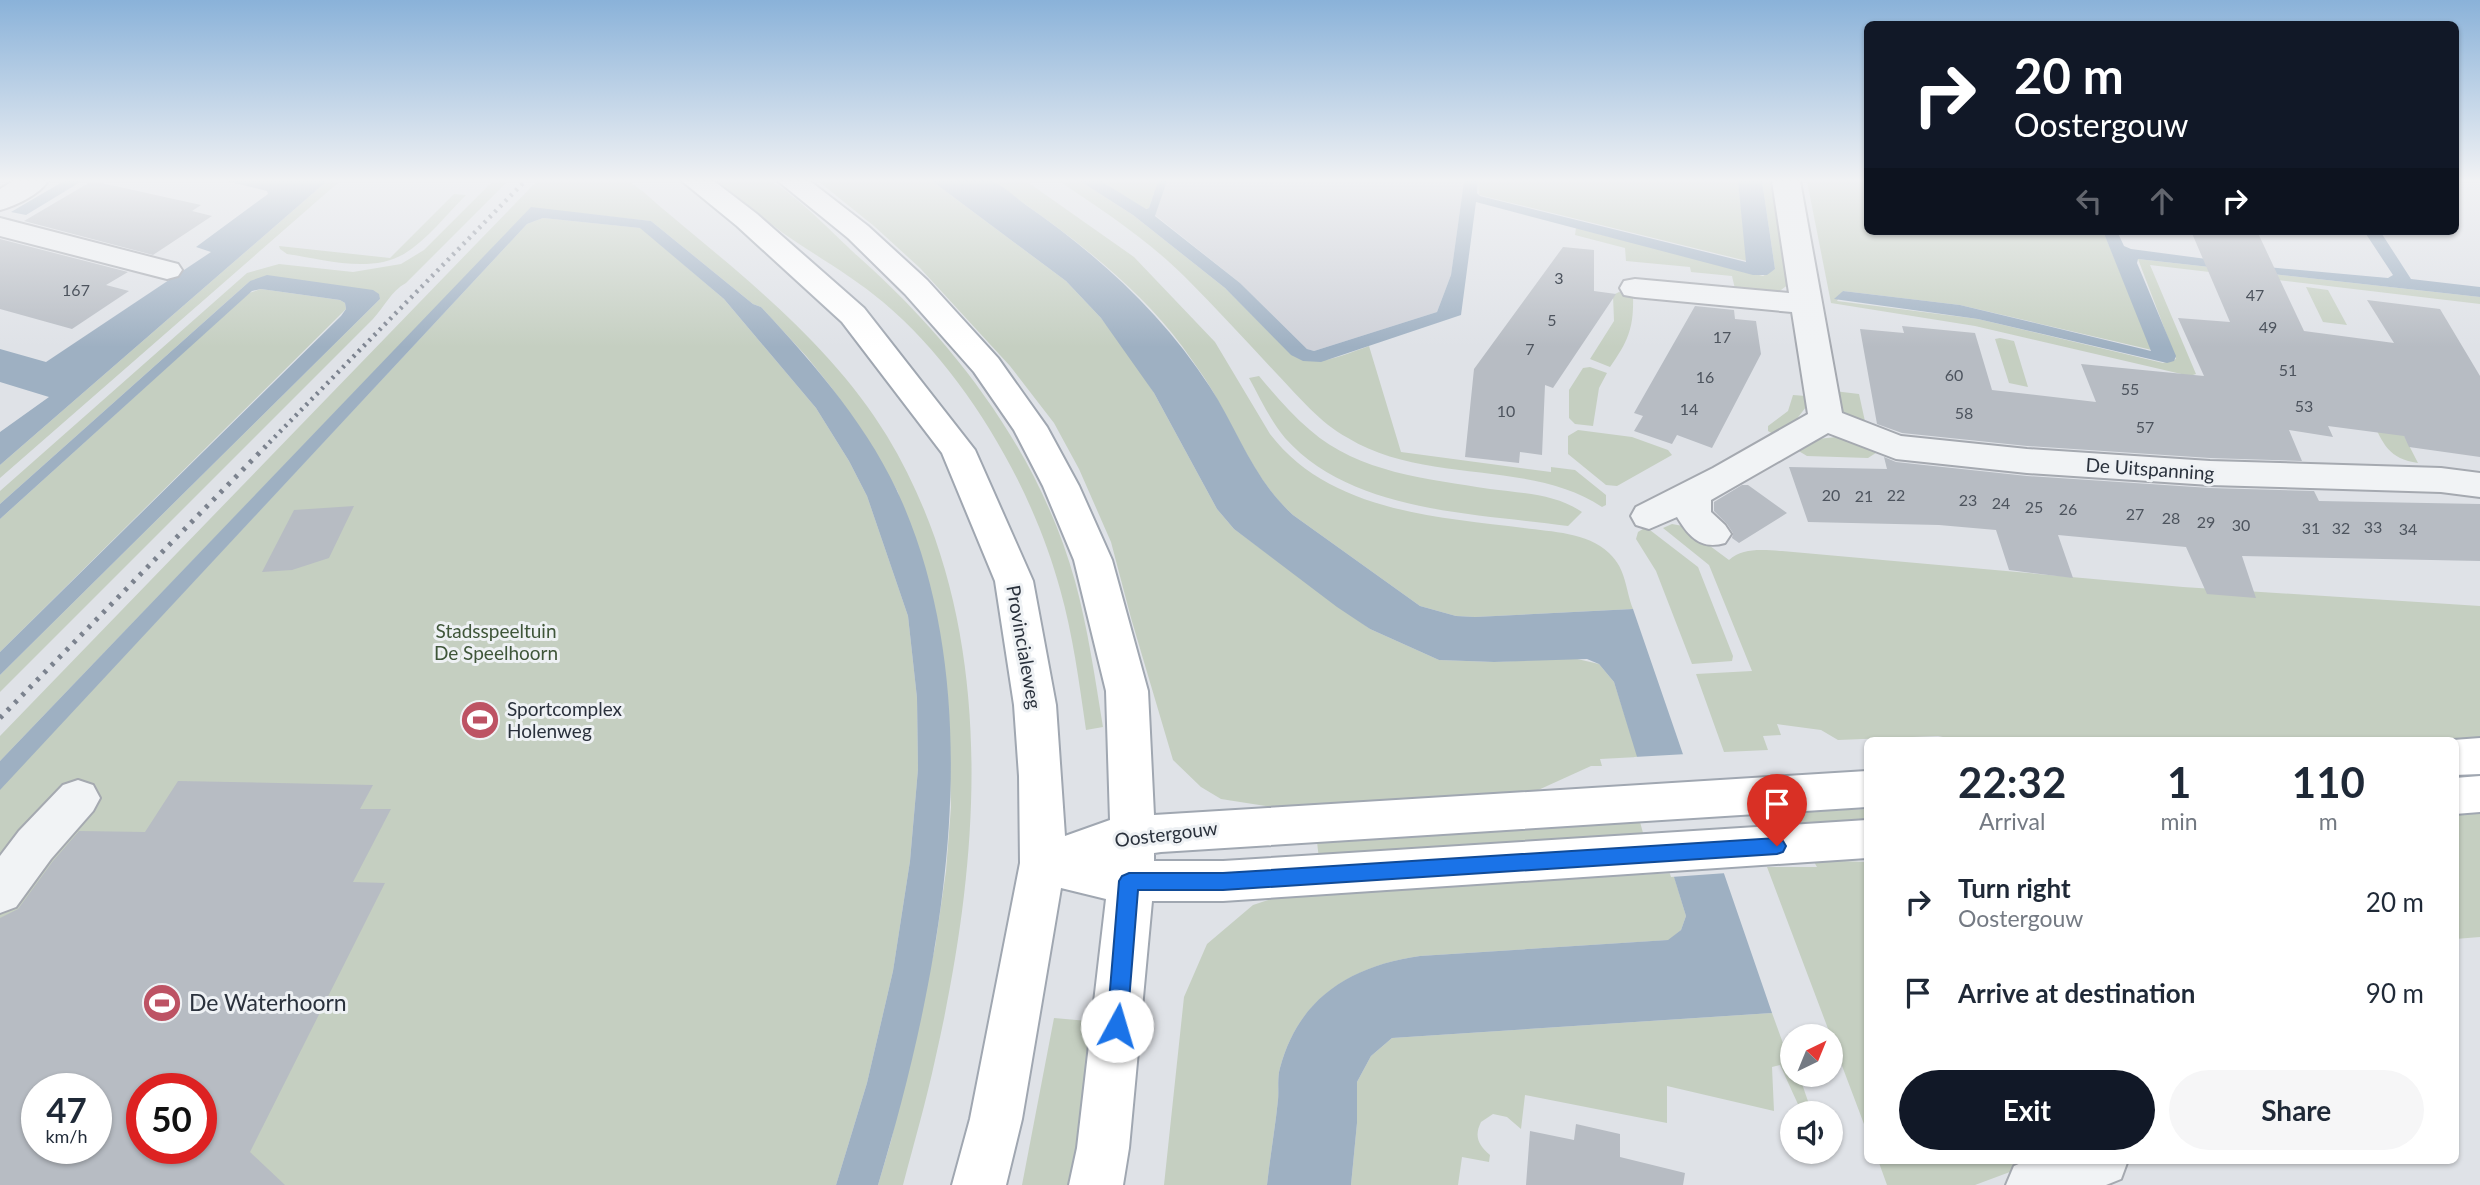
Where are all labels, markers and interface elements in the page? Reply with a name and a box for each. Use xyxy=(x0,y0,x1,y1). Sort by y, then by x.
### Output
text: 20 m xyxy=(2014,46,2124,104)
icon: right xyxy=(1899,49,1990,140)
text: Oostergouw xyxy=(2014,105,2188,144)
icon: left xyxy=(2070,182,2108,220)
icon: ahead xyxy=(2143,182,2181,220)
icon: right xyxy=(2216,182,2254,220)
house number: 3 xyxy=(1554,268,1564,287)
house number: 167 xyxy=(62,280,90,299)
house number: 47 xyxy=(2246,285,2264,304)
house number: 5 xyxy=(1547,310,1557,329)
house number: 49 xyxy=(2259,317,2277,336)
house number: 17 xyxy=(1713,327,1731,346)
house number: 7 xyxy=(1525,339,1535,358)
house number: 51 xyxy=(2279,360,2297,379)
house number: 60 xyxy=(1945,365,1963,384)
house number: 16 xyxy=(1696,367,1714,386)
house number: 55 xyxy=(2121,379,2139,398)
house number: 53 xyxy=(2295,396,2313,415)
house number: 14 xyxy=(1680,399,1698,418)
house number: 10 xyxy=(1497,401,1515,420)
house number: 58 xyxy=(1955,403,1973,422)
house number: 57 xyxy=(2136,417,2154,436)
street label: De Uitspanning xyxy=(2085,453,2215,484)
house number: 20 xyxy=(1822,485,1840,504)
house number: 22 xyxy=(1887,485,1905,504)
house number: 21 xyxy=(1855,486,1873,505)
house number: 23 xyxy=(1959,490,1977,509)
house number: 24 xyxy=(1992,493,2010,512)
house number: 25 xyxy=(2025,497,2043,516)
house number: 26 xyxy=(2059,499,2077,518)
house number: 27 xyxy=(2126,504,2144,523)
house number: 28 xyxy=(2162,508,2180,527)
house number: 29 xyxy=(2197,512,2215,531)
house number: 30 xyxy=(2232,515,2250,534)
house number: 33 xyxy=(2364,517,2382,536)
house number: 31 xyxy=(2302,518,2320,537)
house number: 32 xyxy=(2332,518,2350,537)
house number: 34 xyxy=(2399,519,2417,538)
street label: Provincialeweg xyxy=(1002,583,1047,711)
park label: Stadsspeeltuin De Speelhoorn xyxy=(434,619,558,664)
place label: Sportcomplex Holenweg xyxy=(507,697,623,742)
sports icon: Sportcomplex Holenweg xyxy=(459,699,501,741)
text: 22:32 xyxy=(1958,757,2066,807)
text: 1 xyxy=(2167,757,2191,807)
text: 110 xyxy=(2292,757,2365,807)
pin xyxy=(1747,774,1807,846)
icon: arrive xyxy=(1758,785,1796,823)
text: Arrival xyxy=(1979,807,2045,835)
text: min xyxy=(2160,807,2198,835)
text: m xyxy=(2319,807,2338,835)
street label: Oostergouw xyxy=(1113,816,1219,851)
text: Turn right xyxy=(1958,872,2071,904)
icon: right xyxy=(1899,883,1937,921)
text: 20 m xyxy=(2366,886,2424,918)
text: Oostergouw xyxy=(1958,904,2083,932)
icon: arrive xyxy=(1899,974,1937,1012)
text: Arrive at destination xyxy=(1958,977,2195,1009)
text: 90 m xyxy=(2366,977,2424,1009)
sports icon: De Waterhoorn xyxy=(141,982,183,1024)
place label: De Waterhoorn xyxy=(189,988,347,1016)
position arrow xyxy=(1080,989,1154,1063)
north arrow xyxy=(1780,1024,1843,1087)
map controls xyxy=(1780,1024,1843,1164)
button: Exit xyxy=(1899,1070,2155,1150)
button: Share xyxy=(2169,1070,2424,1150)
speed limit sign: 50 xyxy=(126,1073,217,1164)
text: 47 xyxy=(46,1088,87,1130)
button: sound xyxy=(1780,1101,1843,1164)
text: km/h xyxy=(45,1125,88,1147)

